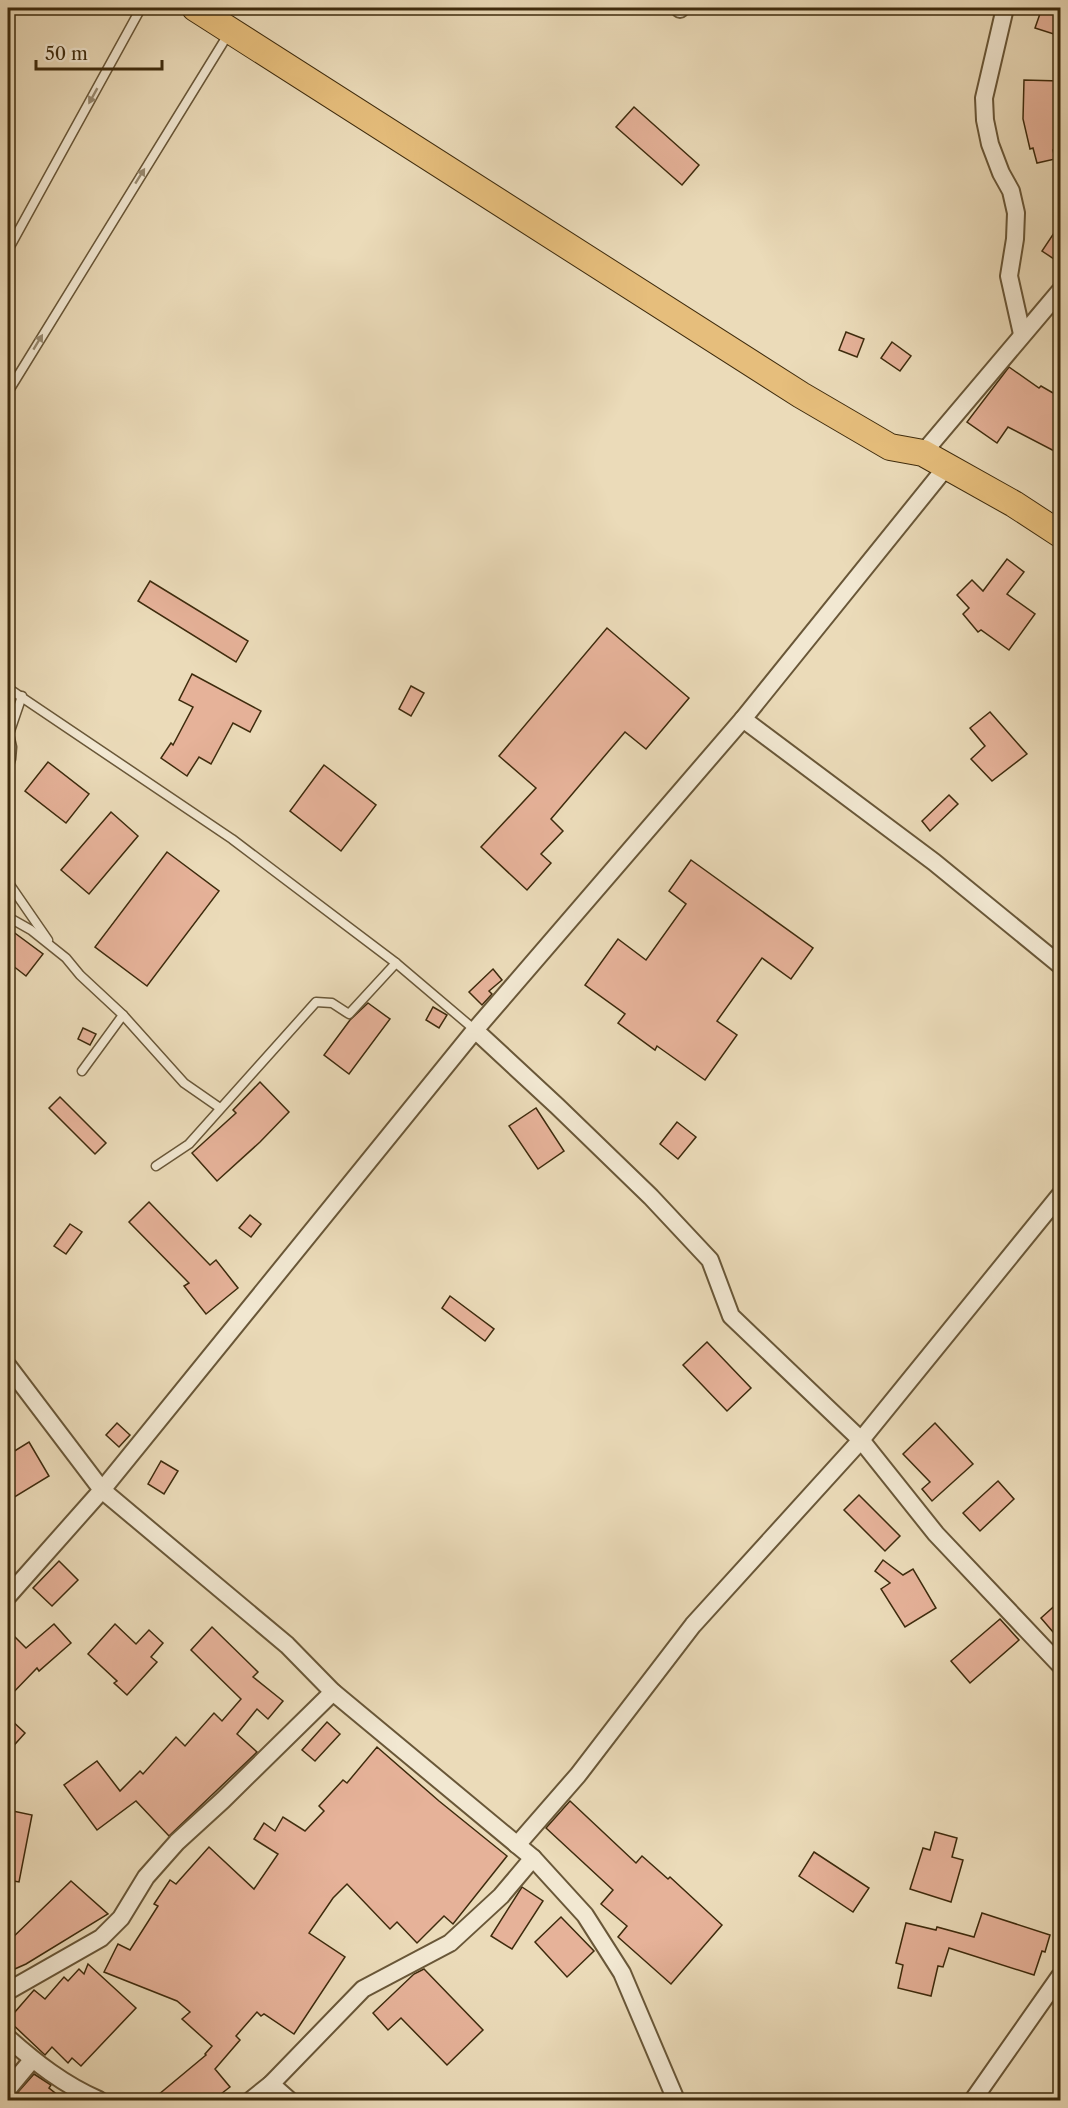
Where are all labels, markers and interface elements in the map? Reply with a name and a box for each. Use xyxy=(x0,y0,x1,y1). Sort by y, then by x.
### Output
scale bar xyxy=(36,33,162,71)
text: 50 m xyxy=(45,43,88,65)
one-way arrow xyxy=(88,87,98,104)
one-way arrow xyxy=(135,168,146,184)
one-way arrow xyxy=(32,334,43,351)

